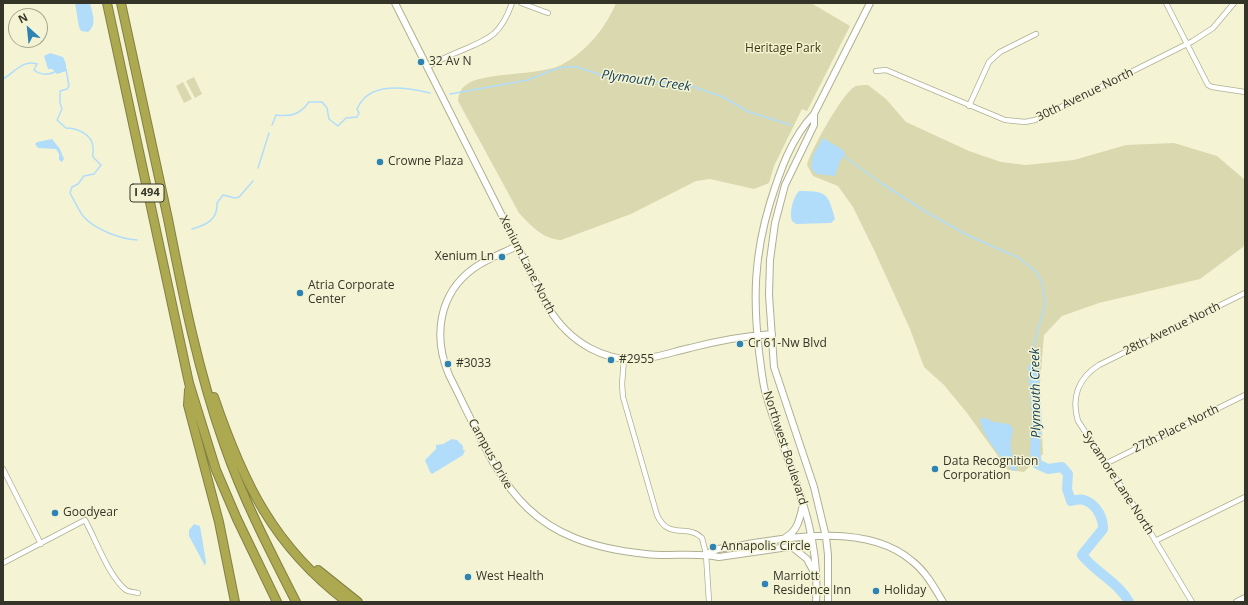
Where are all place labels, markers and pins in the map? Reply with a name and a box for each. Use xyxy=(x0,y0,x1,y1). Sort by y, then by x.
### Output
place label: 32 Av N xyxy=(429,55,472,69)
marker: 32 Av N xyxy=(416,57,426,67)
place label: Crowne Plaza xyxy=(388,155,463,169)
marker: Crowne Plaza xyxy=(375,157,385,167)
place label: Xenium Ln xyxy=(435,250,494,264)
marker: Xenium Ln xyxy=(497,252,507,262)
place label: Atria Corporate Center xyxy=(308,279,394,307)
marker: Atria Corporate Center xyxy=(295,288,305,298)
place label: Cr 61-Nw Blvd xyxy=(748,337,827,351)
marker: Cr 61-Nw Blvd xyxy=(735,339,745,349)
place label: #2955 xyxy=(619,353,654,367)
marker: #2955 xyxy=(606,355,616,365)
place label: #3033 xyxy=(456,357,491,371)
marker: #3033 xyxy=(443,359,453,369)
place label: Data Recognition Corporation xyxy=(943,455,1038,483)
marker: Data Recognition Corporation xyxy=(930,464,940,474)
place label: Goodyear xyxy=(63,506,118,520)
marker: Goodyear xyxy=(50,508,60,518)
place label: Annapolis Circle xyxy=(721,540,810,554)
marker: Annapolis Circle xyxy=(708,542,718,552)
place label: West Health xyxy=(476,570,544,584)
place label: Marriott Residence Inn xyxy=(773,570,851,598)
marker: West Health xyxy=(463,572,473,582)
marker: Marriott Residence Inn xyxy=(760,579,770,589)
place label: Holiday xyxy=(884,584,926,598)
marker: Holiday xyxy=(871,586,881,596)

